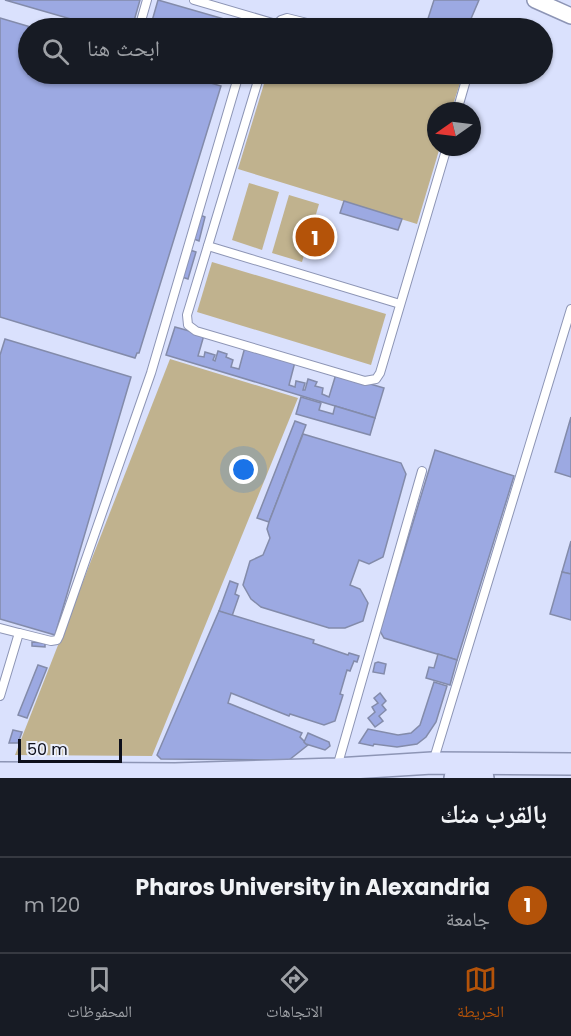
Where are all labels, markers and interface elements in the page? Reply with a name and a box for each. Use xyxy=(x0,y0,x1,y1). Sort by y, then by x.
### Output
search box xyxy=(18,18,553,84)
text: ابحث هنا xyxy=(87,33,160,64)
icon: search xyxy=(39,35,72,68)
north arrow xyxy=(427,102,481,156)
pin: 1 xyxy=(296,214,334,260)
your location xyxy=(229,455,258,484)
scale bar xyxy=(18,736,122,764)
text: 50 m xyxy=(27,738,68,761)
text: بالقرب منك xyxy=(440,796,547,832)
text: Pharos University in Alexandria xyxy=(136,872,490,903)
text: 120 m xyxy=(24,891,80,919)
text: 1 xyxy=(524,891,531,919)
text: جامعة xyxy=(446,905,490,933)
tab: المحفوظات xyxy=(67,963,132,1027)
tab: الاتجاهات xyxy=(266,963,323,1027)
tab: الخريطة xyxy=(457,963,504,1027)

